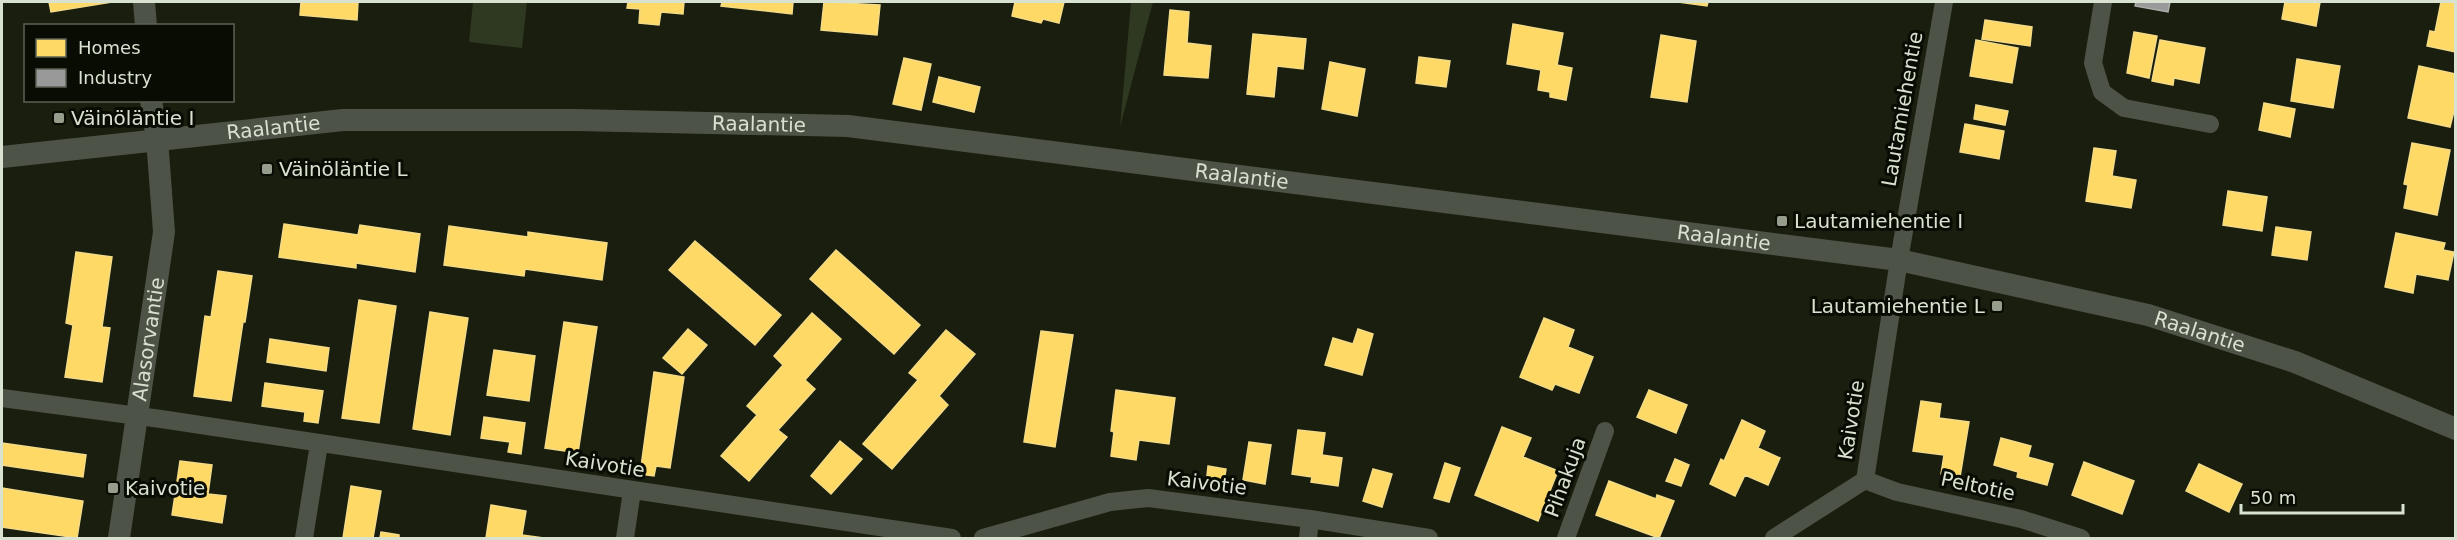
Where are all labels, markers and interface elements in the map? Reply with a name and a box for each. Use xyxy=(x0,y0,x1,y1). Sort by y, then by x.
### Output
legend xyxy=(24,24,234,102)
street label: Lautamiehentie xyxy=(1877,30,1927,188)
text: Homes xyxy=(78,37,141,58)
text: Industry xyxy=(78,67,152,88)
place label: Väinöläntie I xyxy=(71,106,194,130)
marker: Väinöläntie I xyxy=(52,111,66,125)
street label: Raalantie xyxy=(225,111,322,145)
street label: Raalantie xyxy=(712,111,806,137)
place label: Väinöläntie L xyxy=(279,157,408,181)
street label: Raalantie xyxy=(1193,158,1290,194)
marker: Väinöläntie L xyxy=(260,162,274,176)
place label: Lautamiehentie I xyxy=(1794,209,1963,233)
marker: Lautamiehentie I xyxy=(1775,214,1789,228)
street label: Raalantie xyxy=(1676,220,1772,256)
street label: Alasorvantie xyxy=(127,276,169,403)
place label: Lautamiehentie L xyxy=(1811,294,1986,318)
marker: Lautamiehentie L xyxy=(1990,299,2004,313)
street label: Raalantie xyxy=(2151,306,2248,357)
street label: Kaivotie xyxy=(1833,378,1869,462)
street label: Pihakuja xyxy=(1539,434,1591,520)
street label: Kaivotie xyxy=(563,446,647,482)
street label: Kaivotie xyxy=(1166,466,1248,500)
street label: Peltotie xyxy=(1939,466,2017,506)
place label: Kaivotie xyxy=(125,476,205,500)
scale bar xyxy=(2241,477,2403,515)
marker: Kaivotie xyxy=(106,481,120,495)
text: 50 m xyxy=(2250,487,2296,508)

